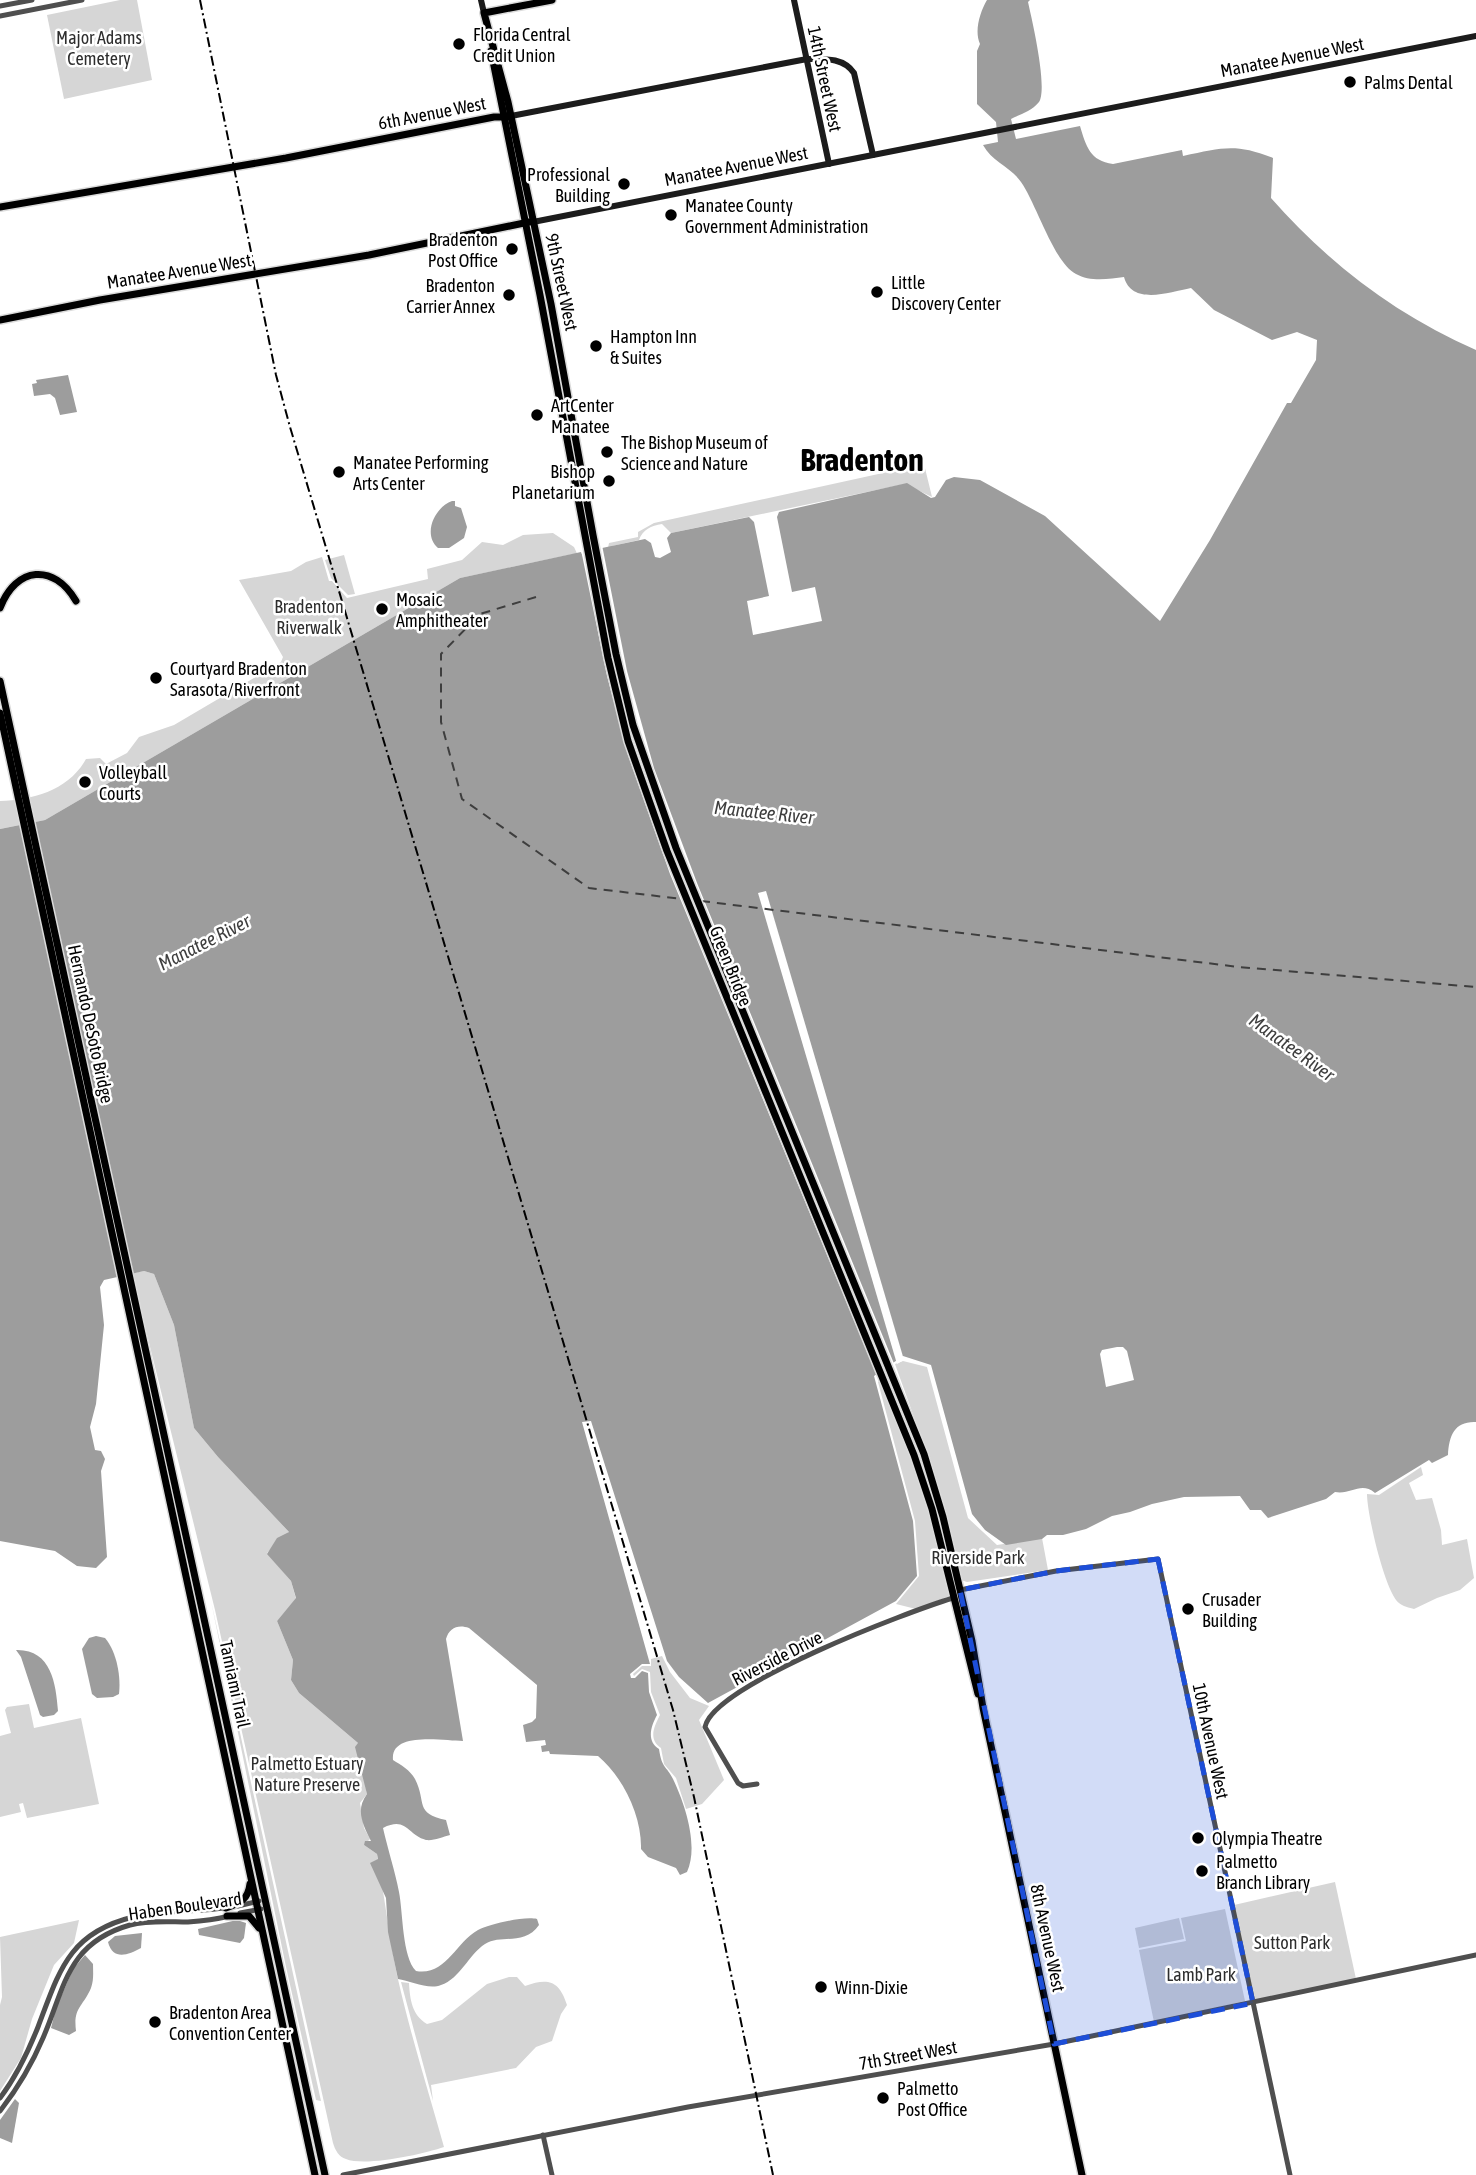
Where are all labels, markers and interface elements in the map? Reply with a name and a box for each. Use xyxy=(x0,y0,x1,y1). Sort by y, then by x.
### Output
place label: Florida Central Credit Union xyxy=(473,24,571,66)
street label: 14th Street West xyxy=(804,24,846,134)
park label: Major Adams Cemetery xyxy=(56,27,142,69)
street label: Manatee Avenue West xyxy=(1218,33,1366,81)
marker: Florida Central Credit Union xyxy=(451,36,467,52)
place label: Palms Dental xyxy=(1364,72,1453,93)
marker: Palms Dental xyxy=(1342,74,1358,90)
street label: 6th Avenue West xyxy=(376,92,488,134)
street label: Manatee Avenue West xyxy=(662,142,810,190)
place label: Professional Building xyxy=(527,164,610,206)
marker: Professional Building xyxy=(616,176,632,192)
place label: Manatee County Government Administration xyxy=(685,195,868,237)
marker: Manatee County Government Administration xyxy=(663,207,679,223)
place label: Bradenton Post Office xyxy=(428,229,498,271)
street label: 9th Street West xyxy=(541,231,583,333)
marker: Bradenton Post Office xyxy=(504,241,520,257)
street label: Manatee Avenue West xyxy=(105,249,253,293)
place label: Little Discovery Center xyxy=(891,272,1001,314)
place label: Bradenton Carrier Annex xyxy=(406,275,495,317)
marker: Little Discovery Center xyxy=(869,284,885,300)
marker: Bradenton Carrier Annex xyxy=(501,287,517,303)
place label: Hampton Inn & Suites xyxy=(610,326,697,368)
marker: Hampton Inn & Suites xyxy=(588,338,604,354)
place label: ArtCenter Manatee xyxy=(551,395,614,437)
marker: ArtCenter Manatee xyxy=(529,407,545,423)
place label: The Bishop Museum of Science and Nature xyxy=(621,432,768,474)
district label: Bradenton xyxy=(800,441,924,478)
marker: The Bishop Museum of Science and Nature xyxy=(599,444,615,460)
place label: Manatee Performing Arts Center xyxy=(353,452,489,494)
place label: Bishop Planetarium xyxy=(511,461,595,503)
marker: Manatee Performing Arts Center xyxy=(331,464,347,480)
marker: Bishop Planetarium xyxy=(601,473,617,489)
place label: Mosaic Amphitheater xyxy=(396,589,489,631)
park label: Bradenton Riverwalk xyxy=(274,596,344,638)
marker: Mosaic Amphitheater xyxy=(374,601,390,617)
place label: Courtyard Bradenton Sarasota/Riverfront xyxy=(170,658,307,700)
marker: Courtyard Bradenton Sarasota/Riverfront xyxy=(148,670,164,686)
place label: Volleyball Courts xyxy=(99,762,167,804)
marker: Volleyball Courts xyxy=(77,774,93,790)
water label: Manatee River xyxy=(713,796,816,828)
water label: Manatee River xyxy=(154,909,255,975)
street label: Green Bridge xyxy=(705,923,757,1009)
street label: Hernando DeSoto Bridge xyxy=(64,943,118,1105)
water label: Manatee River xyxy=(1245,1009,1340,1086)
park label: Riverside Park xyxy=(931,1547,1025,1568)
place label: Crusader Building xyxy=(1202,1589,1262,1631)
marker: Crusader Building xyxy=(1180,1601,1196,1617)
street label: Riverside Drive xyxy=(728,1626,826,1690)
street label: Tamiami Trail xyxy=(215,1638,255,1730)
street label: 10th Avenue West xyxy=(1188,1681,1234,1801)
park label: Palmetto Estuary Nature Preserve xyxy=(251,1753,363,1795)
place label: Olympia Theatre xyxy=(1212,1828,1322,1849)
marker: Olympia Theatre xyxy=(1190,1830,1206,1846)
place label: Palmetto Branch Library xyxy=(1216,1851,1310,1893)
marker: Palmetto Branch Library xyxy=(1194,1863,1210,1879)
street label: 8th Avenue West xyxy=(1026,1882,1070,1994)
street label: Haben Boulevard xyxy=(127,1888,243,1924)
park label: Sutton Park xyxy=(1254,1932,1330,1953)
park label: Lamb Park xyxy=(1166,1964,1236,1985)
place label: Winn-Dixie xyxy=(835,1977,908,1998)
marker: Winn-Dixie xyxy=(813,1979,829,1995)
place label: Bradenton Area Convention Center xyxy=(169,2002,292,2044)
marker: Bradenton Area Convention Center xyxy=(147,2014,163,2030)
street label: 7th Street West xyxy=(857,2036,959,2074)
place label: Palmetto Post Office xyxy=(897,2078,967,2120)
marker: Palmetto Post Office xyxy=(875,2090,891,2106)

